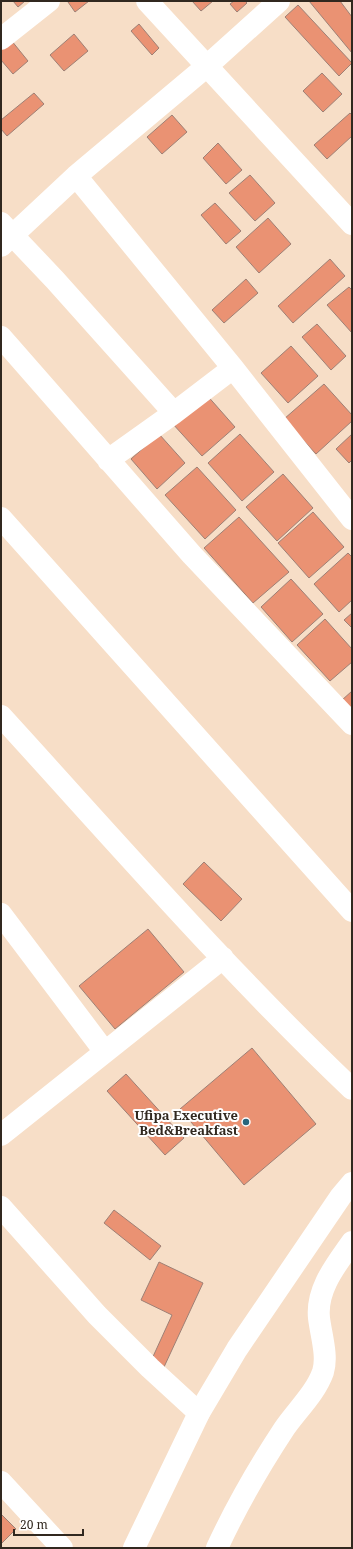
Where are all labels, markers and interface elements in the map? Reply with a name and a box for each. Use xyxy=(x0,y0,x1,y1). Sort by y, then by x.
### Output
place label: Ufipa Executive Bed&Breakfast xyxy=(134,1106,238,1139)
marker: Ufipa Executive Bed&Breakfast xyxy=(241,1117,251,1127)
scale bar xyxy=(14,1511,83,1537)
text: 20 m xyxy=(20,1516,48,1533)

